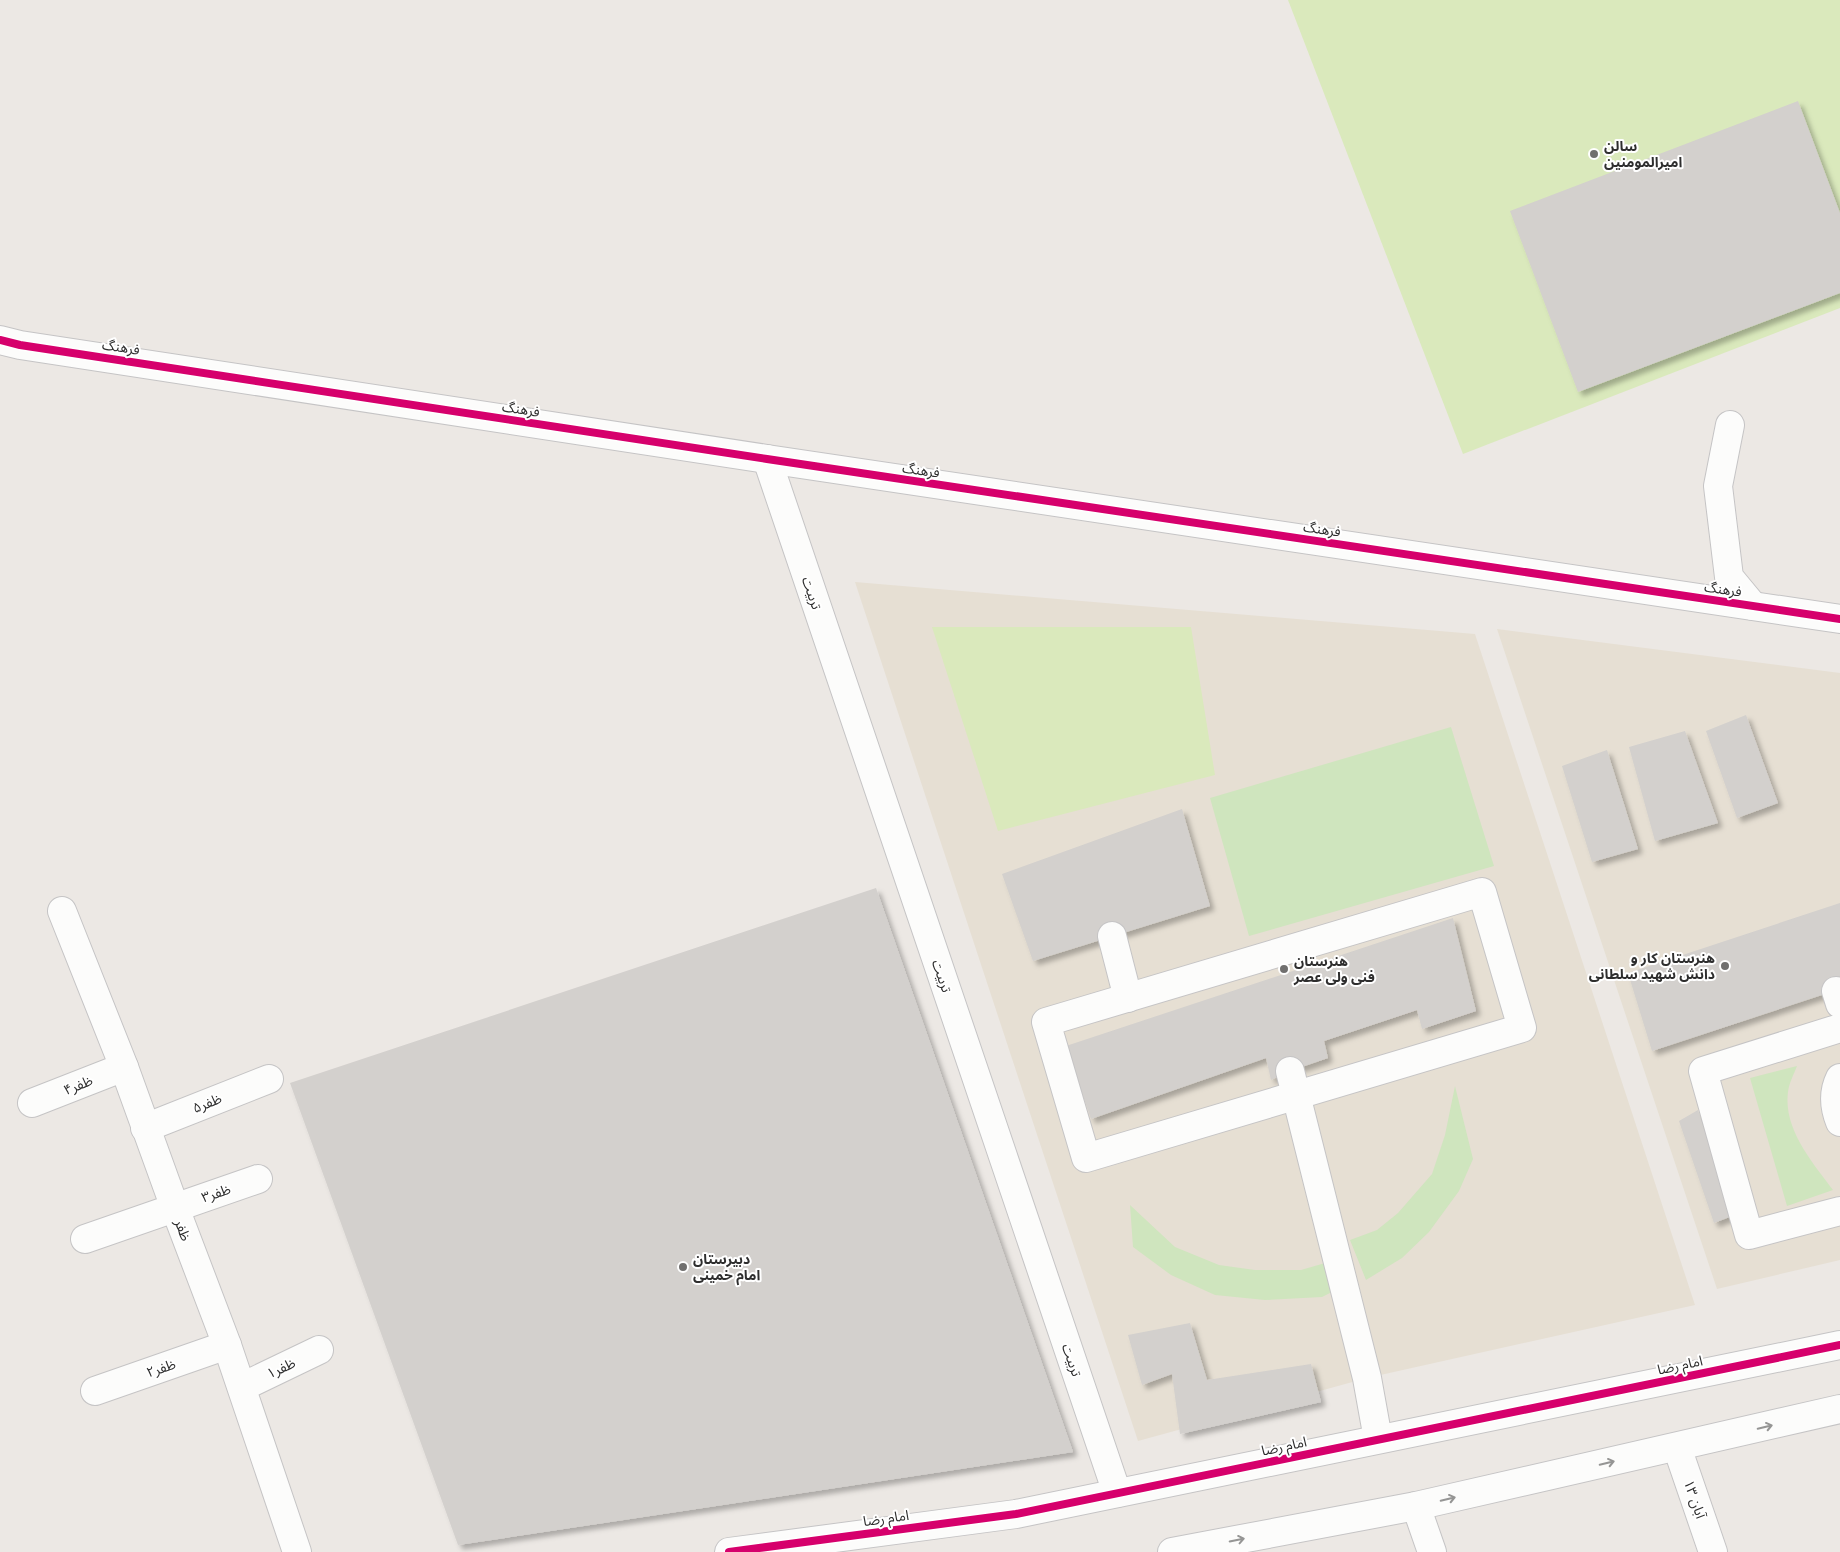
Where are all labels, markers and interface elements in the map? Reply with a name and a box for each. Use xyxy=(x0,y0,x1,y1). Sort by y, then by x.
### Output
place label: سالن امیرالمومنین xyxy=(1604,138,1682,171)
marker: سالن امیرالمومنین xyxy=(1588,148,1600,160)
street label: فرهنگ xyxy=(101,336,141,359)
street label: فرهنگ xyxy=(501,398,541,421)
street label: فرهنگ xyxy=(901,459,941,482)
street label: فرهنگ xyxy=(1302,518,1342,541)
street label: تربیت xyxy=(798,575,825,612)
street label: فرهنگ xyxy=(1703,578,1743,601)
place label: هنرستان کار و دانش شهید سلطانی xyxy=(1589,950,1715,982)
place label: هنرستان فنی ولی عصر xyxy=(1293,953,1375,986)
street label: تربیت xyxy=(928,958,955,995)
marker: هنرستان کار و دانش شهید سلطانی xyxy=(1719,960,1731,972)
marker: هنرستان فنی ولی عصر xyxy=(1278,963,1290,975)
street label: ظفر۴ xyxy=(61,1072,95,1099)
street label: ظفر۵ xyxy=(190,1090,224,1117)
street label: ظفر۳ xyxy=(199,1181,233,1206)
street label: ظفر xyxy=(170,1216,194,1243)
place label: دبیرستان امام خمینی xyxy=(693,1251,760,1286)
marker: دبیرستان امام خمینی xyxy=(677,1261,689,1273)
street label: تربیت xyxy=(1058,1342,1085,1379)
street label: امام رضا xyxy=(1656,1352,1705,1381)
street label: ظفر۱ xyxy=(264,1354,298,1382)
street label: ظفر۲ xyxy=(144,1356,178,1381)
one-way arrow xyxy=(1756,1422,1772,1431)
street label: امام رضا xyxy=(1260,1433,1309,1462)
one-way arrow xyxy=(1598,1458,1614,1467)
street label: ۱۳ آبان xyxy=(1680,1477,1709,1522)
one-way arrow xyxy=(1440,1494,1456,1503)
street label: امام رضا xyxy=(862,1507,910,1532)
one-way arrow xyxy=(1229,1534,1245,1544)

